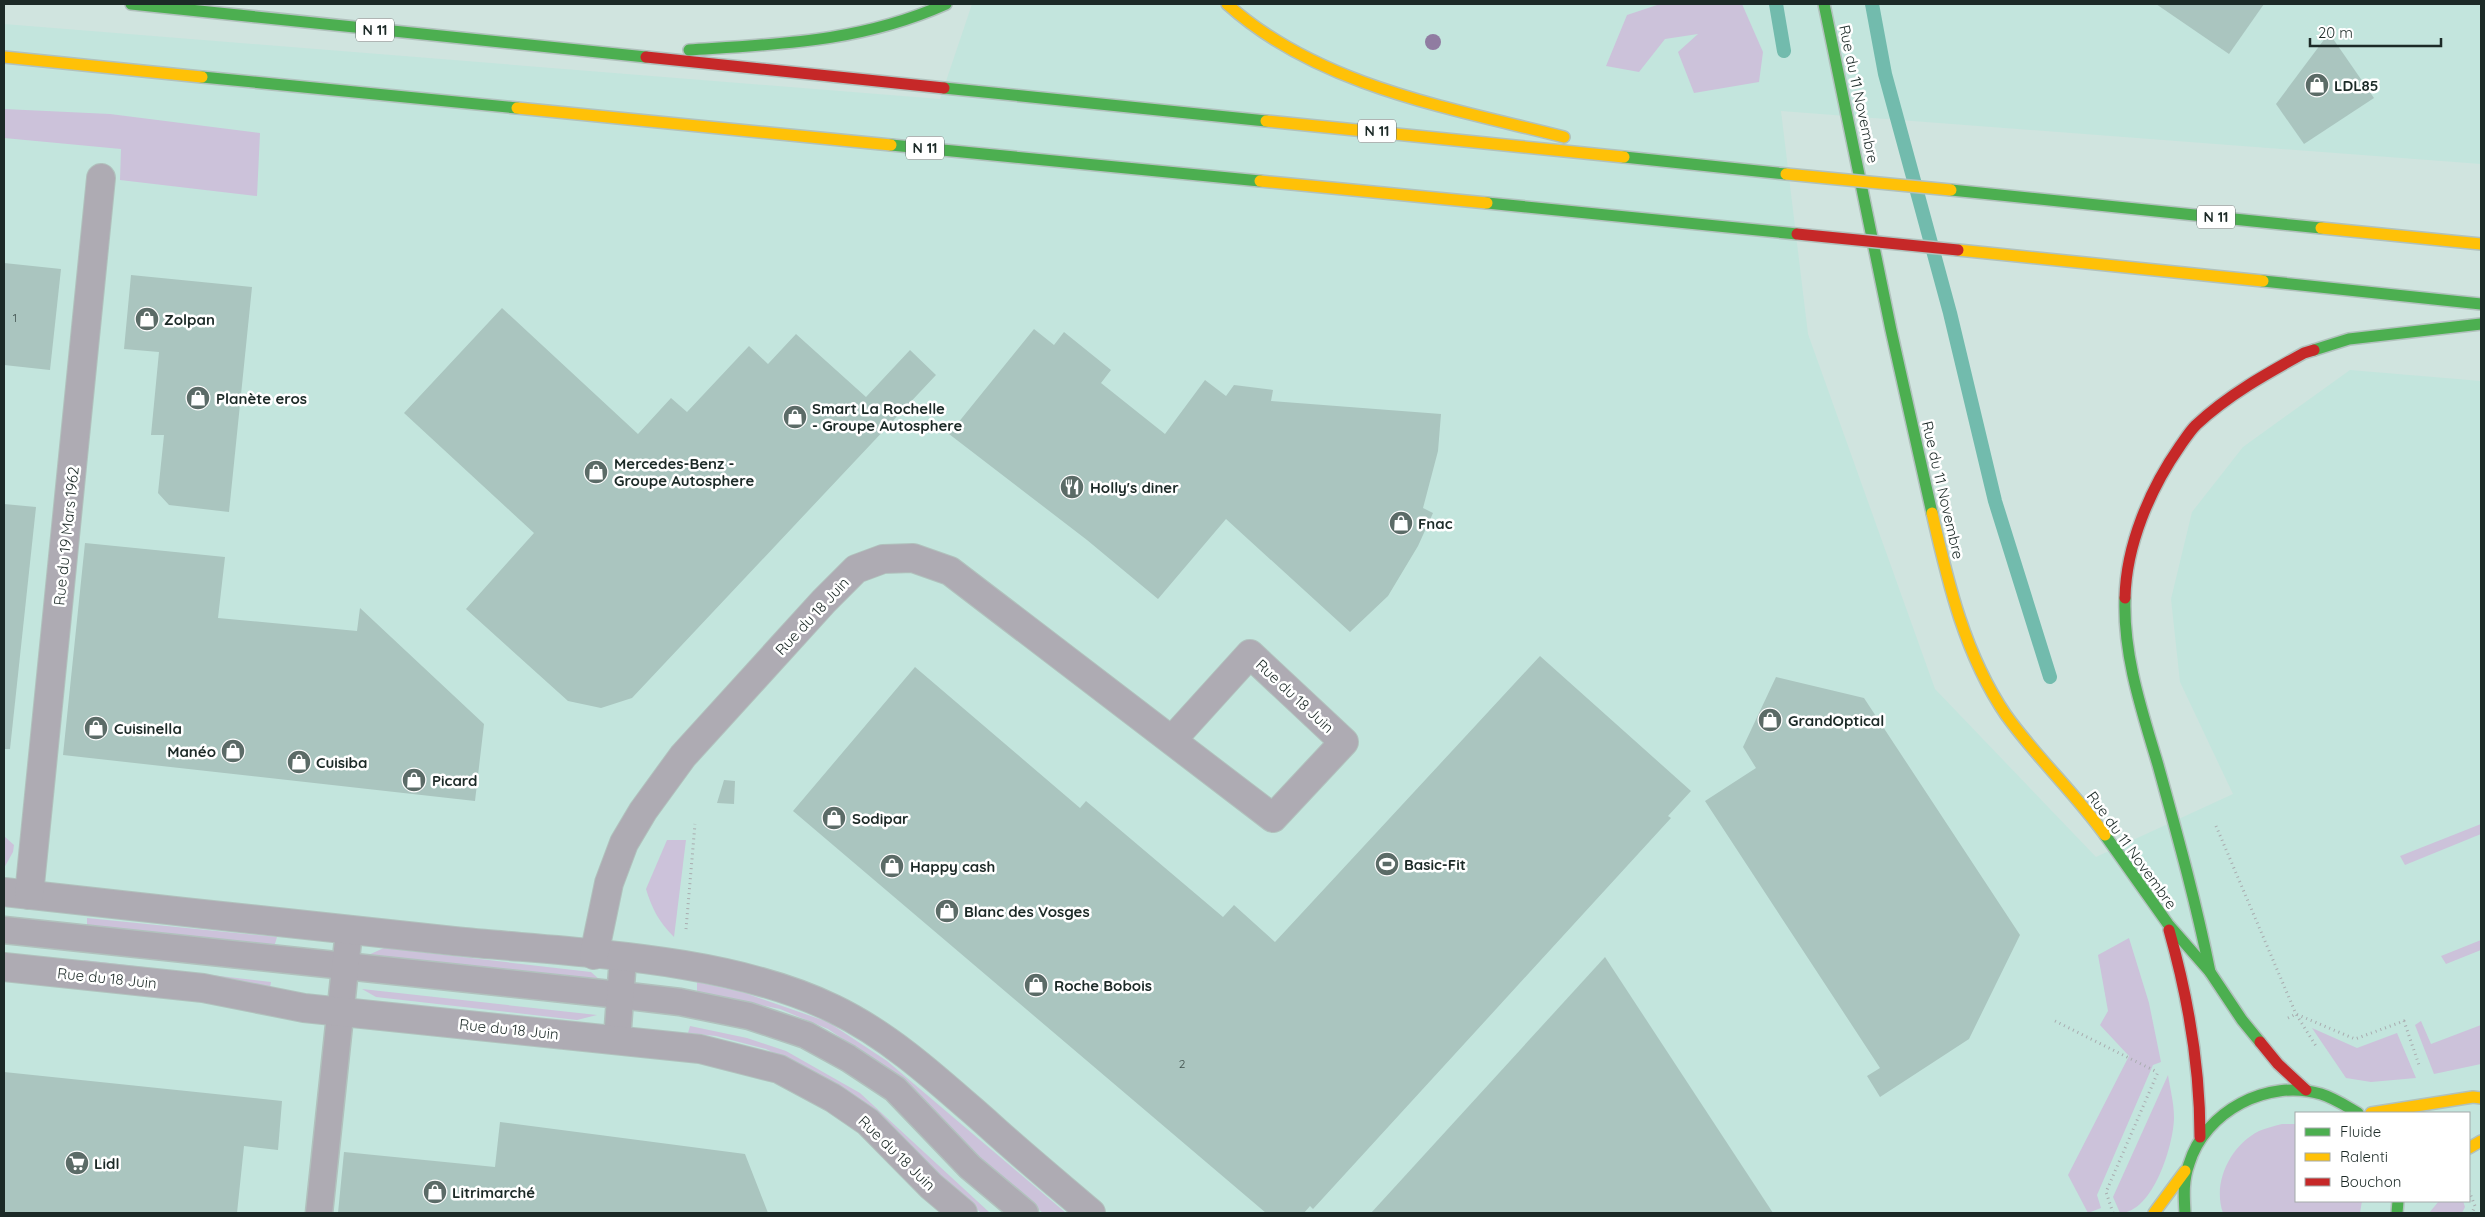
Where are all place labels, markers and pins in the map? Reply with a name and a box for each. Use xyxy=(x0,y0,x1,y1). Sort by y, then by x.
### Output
shop icon: LDL85 xyxy=(2304,72,2330,98)
place label: LDL85 xyxy=(2334,76,2378,95)
shop icon: Zolpan xyxy=(134,306,160,332)
place label: Zolpan xyxy=(164,310,215,329)
shop icon: Planète eros xyxy=(185,385,211,411)
place label: Planète eros xyxy=(216,389,307,408)
place label: Smart La Rochelle - Groupe Autosphere xyxy=(812,399,963,435)
shop icon: Smart La Rochelle - Groupe Autosphere xyxy=(782,404,808,430)
place label: Mercedes-Benz - Groupe Autosphere xyxy=(614,454,754,490)
shop icon: Mercedes-Benz - Groupe Autosphere xyxy=(583,459,609,485)
restaurant icon: Holly's diner xyxy=(1059,474,1085,500)
place label: Holly's diner xyxy=(1090,478,1179,497)
shop icon: Fnac xyxy=(1388,510,1414,536)
place label: Fnac xyxy=(1418,514,1453,533)
shop icon: GrandOptical xyxy=(1757,707,1783,733)
place label: GrandOptical xyxy=(1788,711,1884,730)
shop icon: Cuisinella xyxy=(83,715,109,741)
place label: Cuisinella xyxy=(114,719,182,738)
shop icon: Manéo xyxy=(220,738,246,764)
place label: Manéo xyxy=(167,742,216,761)
shop icon: Cuisiba xyxy=(286,749,312,775)
place label: Cuisiba xyxy=(316,753,367,772)
shop icon: Picard xyxy=(401,767,427,793)
place label: Picard xyxy=(432,771,477,790)
shop icon: Sodipar xyxy=(821,805,847,831)
place label: Sodipar xyxy=(852,809,909,828)
sports icon: Basic-Fit xyxy=(1374,851,1400,877)
shop icon: Happy cash xyxy=(879,853,905,879)
place label: Basic-Fit xyxy=(1404,855,1466,874)
place label: Happy cash xyxy=(910,857,995,876)
shop icon: Blanc des Vosges xyxy=(934,898,960,924)
place label: Blanc des Vosges xyxy=(964,902,1090,921)
shop icon: Roche Bobois xyxy=(1023,972,1049,998)
place label: Roche Bobois xyxy=(1054,976,1152,995)
supermarket icon: Lidl xyxy=(64,1150,90,1176)
place label: Lidl xyxy=(94,1154,119,1173)
shop icon: Litrimarché xyxy=(422,1179,448,1205)
place label: Litrimarché xyxy=(452,1183,535,1202)

